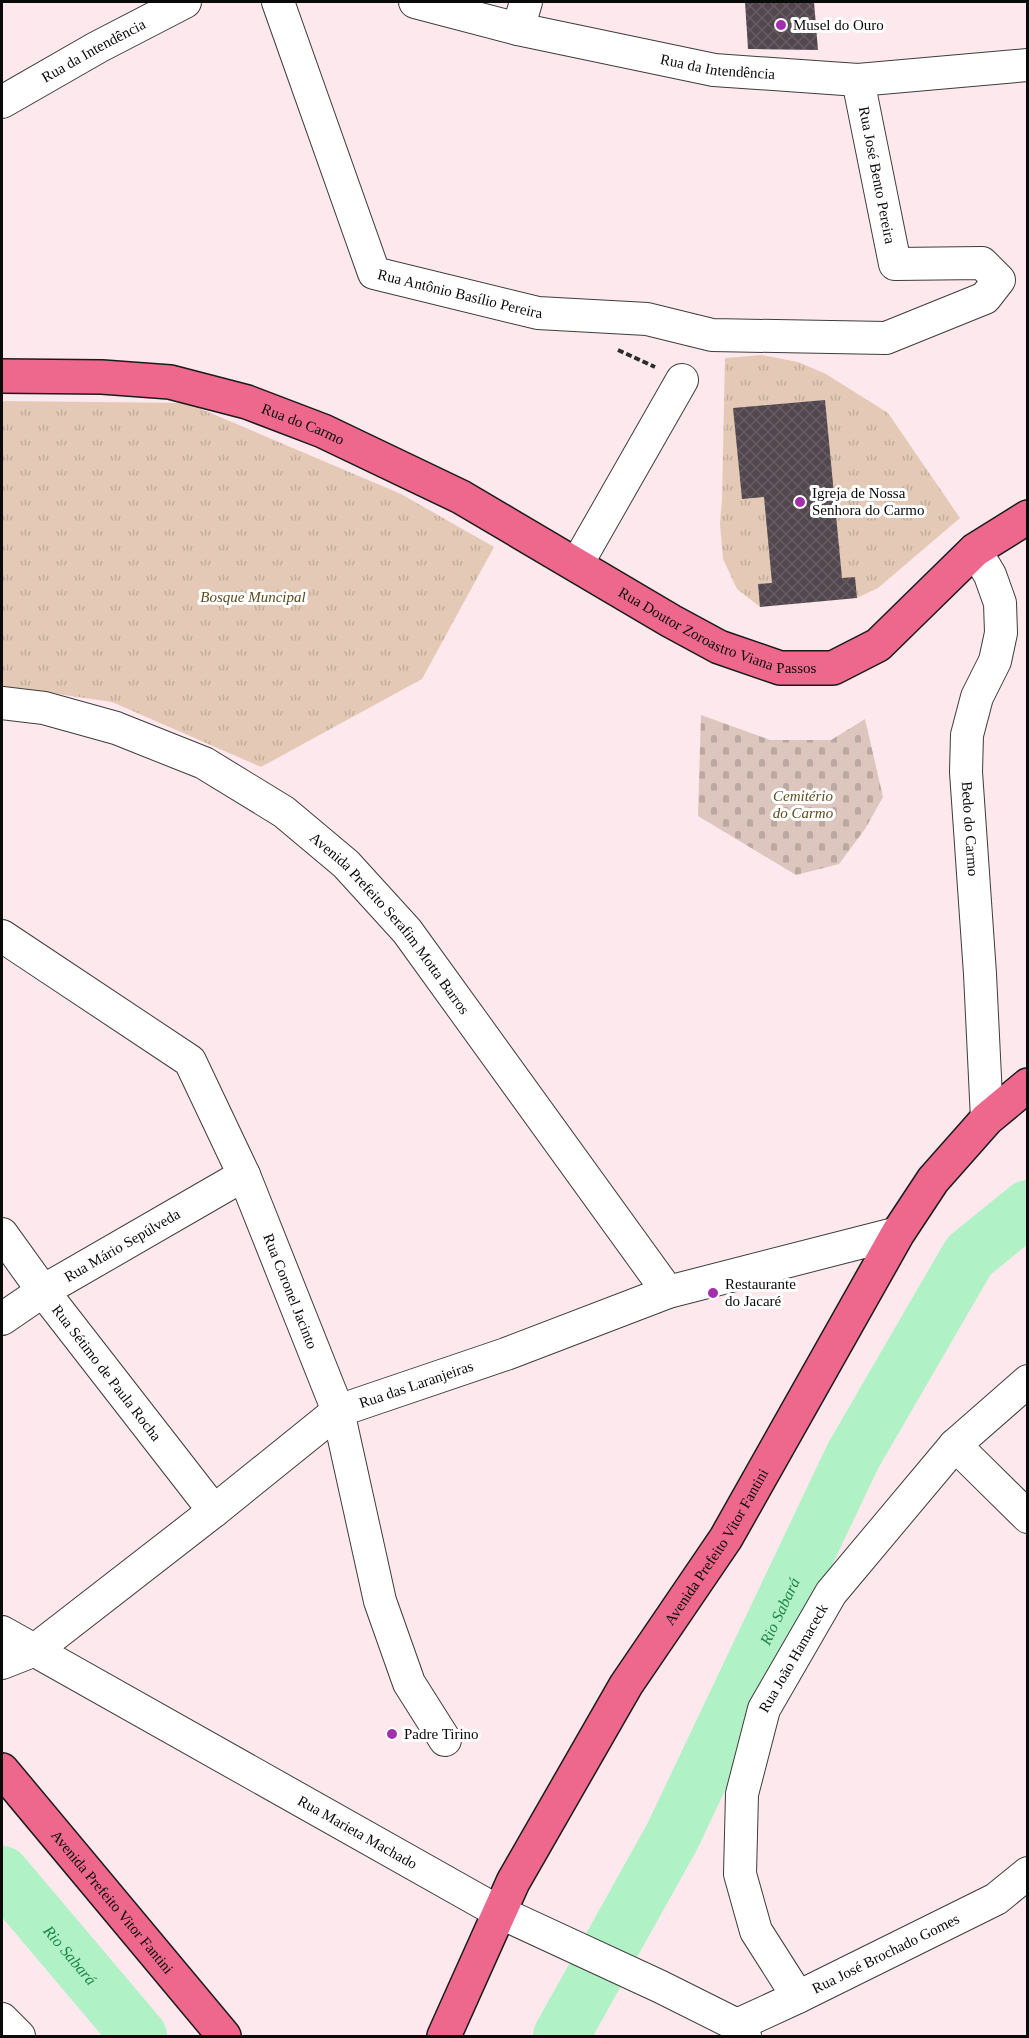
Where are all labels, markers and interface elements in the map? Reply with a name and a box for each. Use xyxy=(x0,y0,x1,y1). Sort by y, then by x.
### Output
street label: Rua da Intendência xyxy=(39,16,148,86)
place label: Musel do Ouro xyxy=(793,17,884,33)
marker: Musel do Ouro xyxy=(774,18,788,32)
street label: Rua da Intendência xyxy=(659,51,776,82)
street label: Rua José Bento Pereira xyxy=(856,105,898,245)
street label: Rua Antônio Basílio Pereira xyxy=(376,266,543,321)
street label: Rua do Carmo xyxy=(260,400,347,448)
place label: Igreja de Nossa Senhora do Carmo xyxy=(812,485,924,518)
marker: Igreja de Nossa Senhora do Carmo xyxy=(793,495,807,509)
street label: Rua Doutor Zoroastro Viana Passos xyxy=(616,584,817,676)
park label: Bosque Muncipal xyxy=(200,589,306,605)
street label: Bedo do Carmo xyxy=(959,781,981,877)
park label: Cemitério do Carmo xyxy=(773,788,834,821)
street label: Avenida Prefeito Serafim Motta Barros xyxy=(307,829,473,1017)
street label: Rua Mário Sepúlveda xyxy=(61,1206,183,1285)
street label: Rua Coronel Jacinto xyxy=(260,1231,320,1351)
place label: Restaurante do Jacaré xyxy=(725,1276,796,1309)
marker: Restaurante do Jacaré xyxy=(706,1286,720,1300)
street label: Rua Sétimo de Paula Rocha xyxy=(49,1302,165,1444)
street label: Rua das Laranjeiras xyxy=(357,1358,475,1411)
street label: Avenida Prefeito Vitor Fantini xyxy=(661,1466,771,1628)
water label: Rio Sabará xyxy=(756,1575,803,1648)
street label: Rua João Hamaceck xyxy=(756,1601,831,1715)
place label: Padre Tirino xyxy=(404,1726,479,1742)
marker: Padre Tirino xyxy=(385,1727,399,1741)
street label: Rua Marieta Machado xyxy=(295,1792,420,1872)
street label: Avenida Prefeito Vitor Fantini xyxy=(48,1827,177,1977)
street label: Rua José Brochado Gomes xyxy=(809,1910,962,1997)
water label: Rio Sabará xyxy=(40,1921,100,1988)

